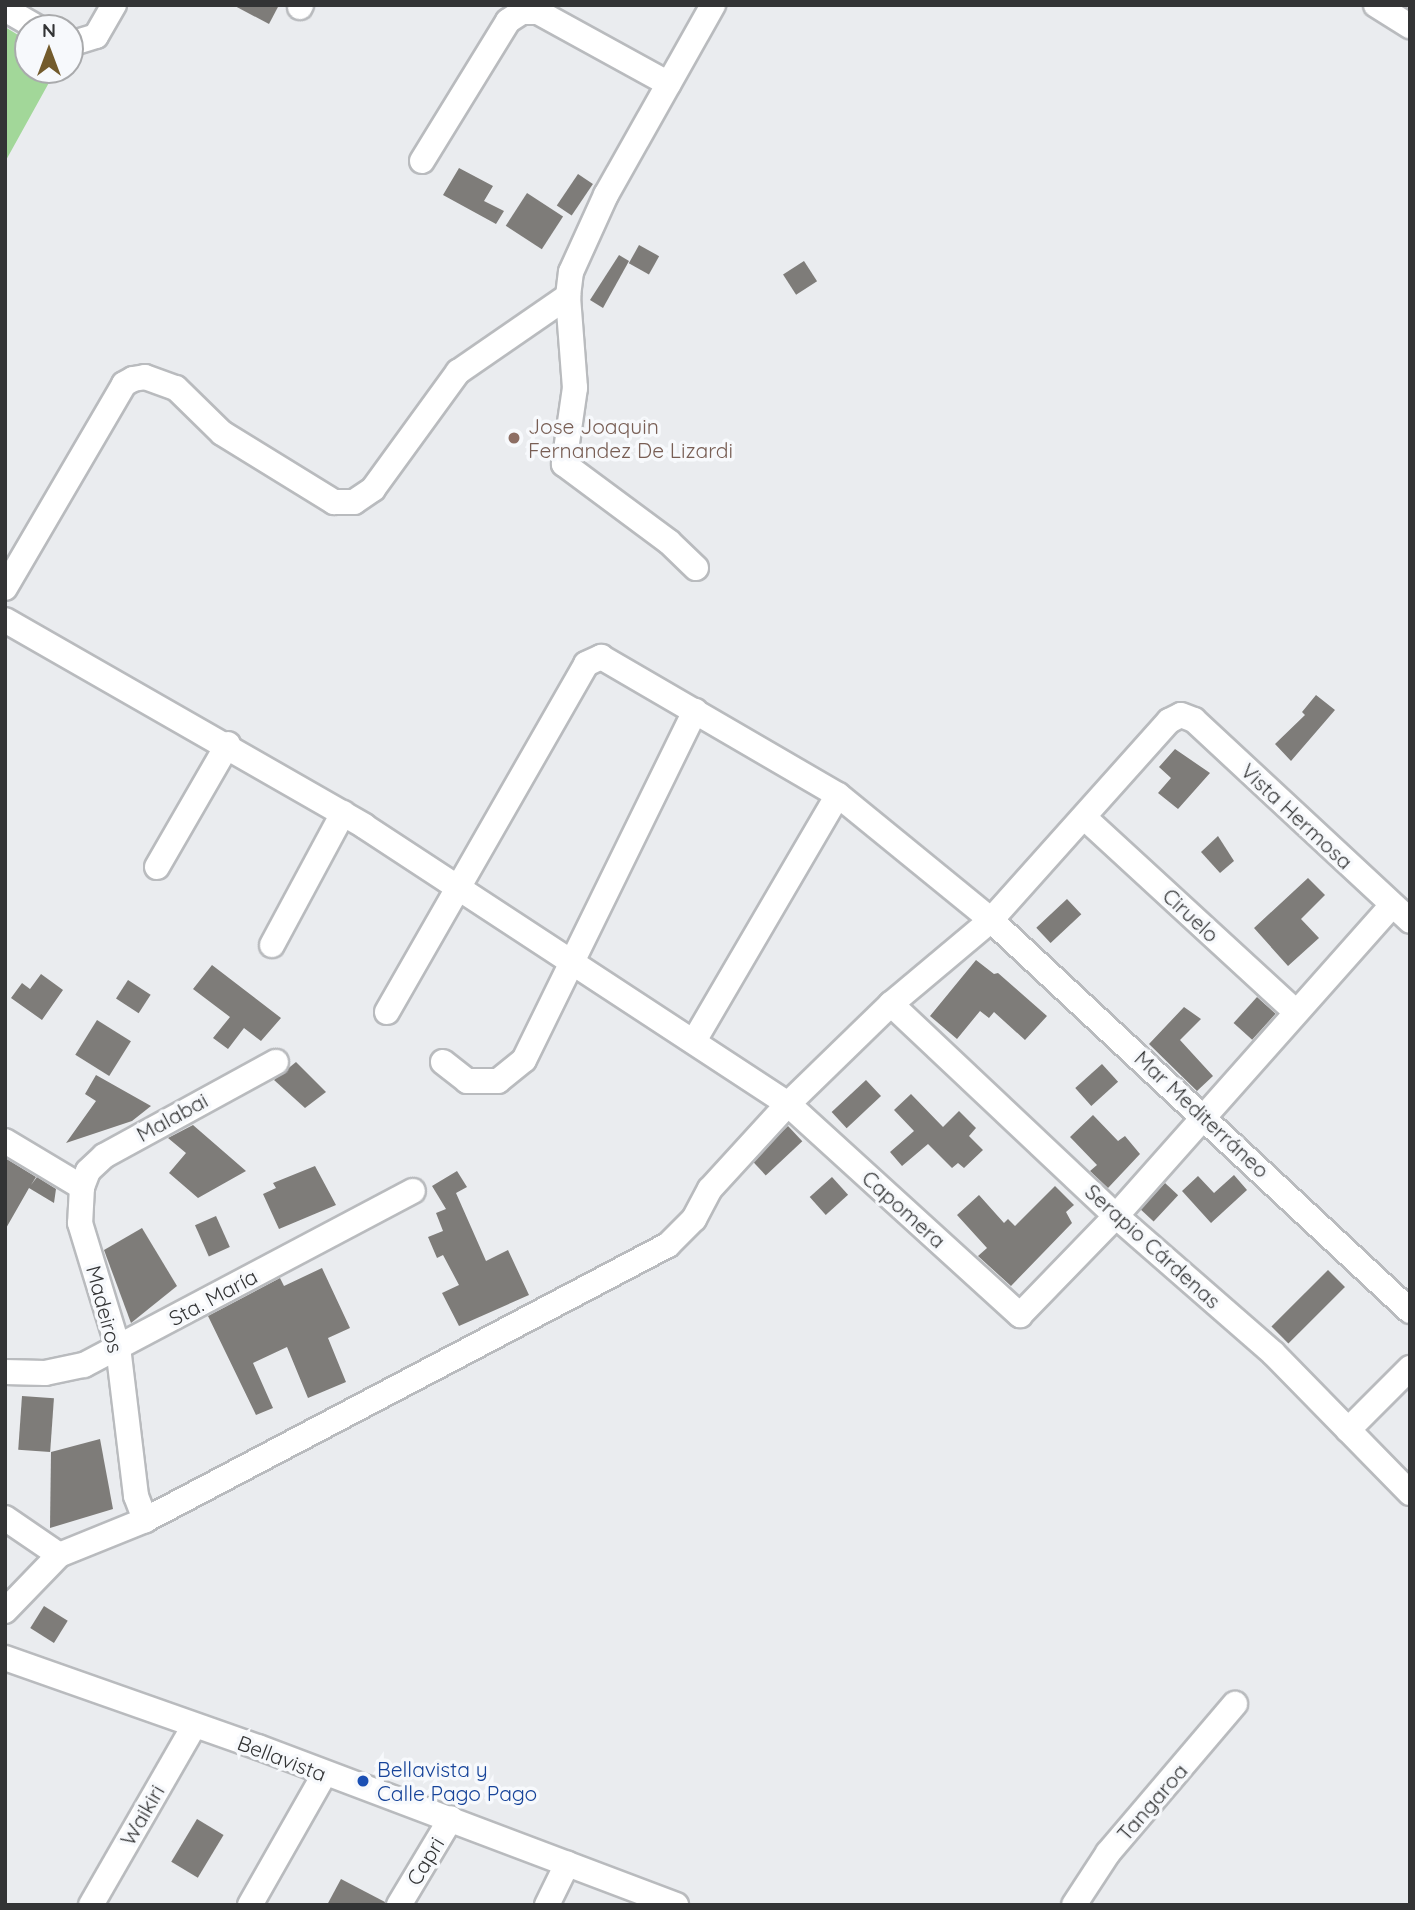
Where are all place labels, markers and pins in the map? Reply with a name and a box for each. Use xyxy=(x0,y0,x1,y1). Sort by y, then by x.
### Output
place label: Jose Joaquin Fernandez De Lizardi xyxy=(528,413,733,463)
marker: Jose Joaquin Fernandez De Lizardi xyxy=(506,430,522,446)
place label: Bellavista y Calle Pago Pago xyxy=(377,1756,537,1806)
marker: Bellavista y Calle Pago Pago xyxy=(355,1773,371,1789)

